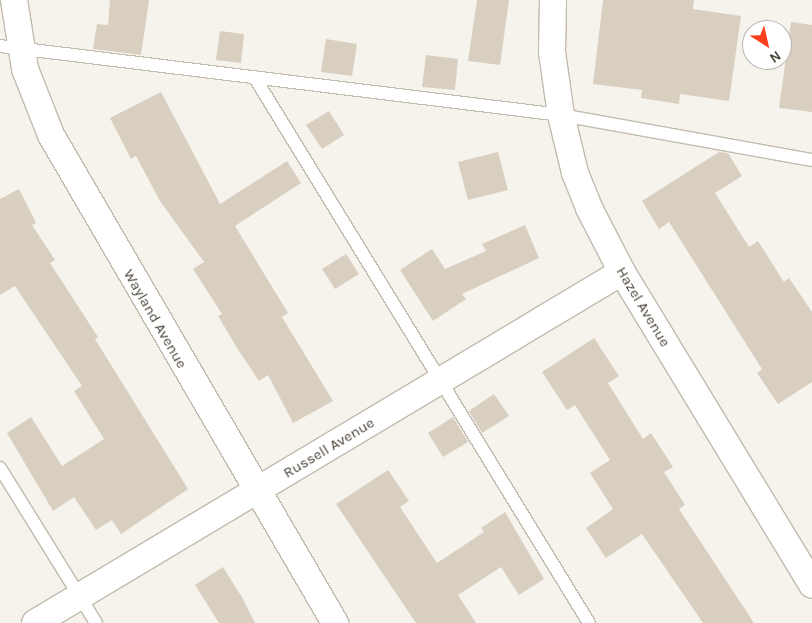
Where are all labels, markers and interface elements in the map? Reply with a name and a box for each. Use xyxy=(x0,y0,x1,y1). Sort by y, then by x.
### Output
north arrow xyxy=(742,20,792,70)
text: N xyxy=(766,47,784,67)
street label: Hazel Avenue xyxy=(612,264,674,350)
street label: Wayland Avenue xyxy=(119,266,191,372)
street label: Russell Avenue xyxy=(280,414,378,482)

